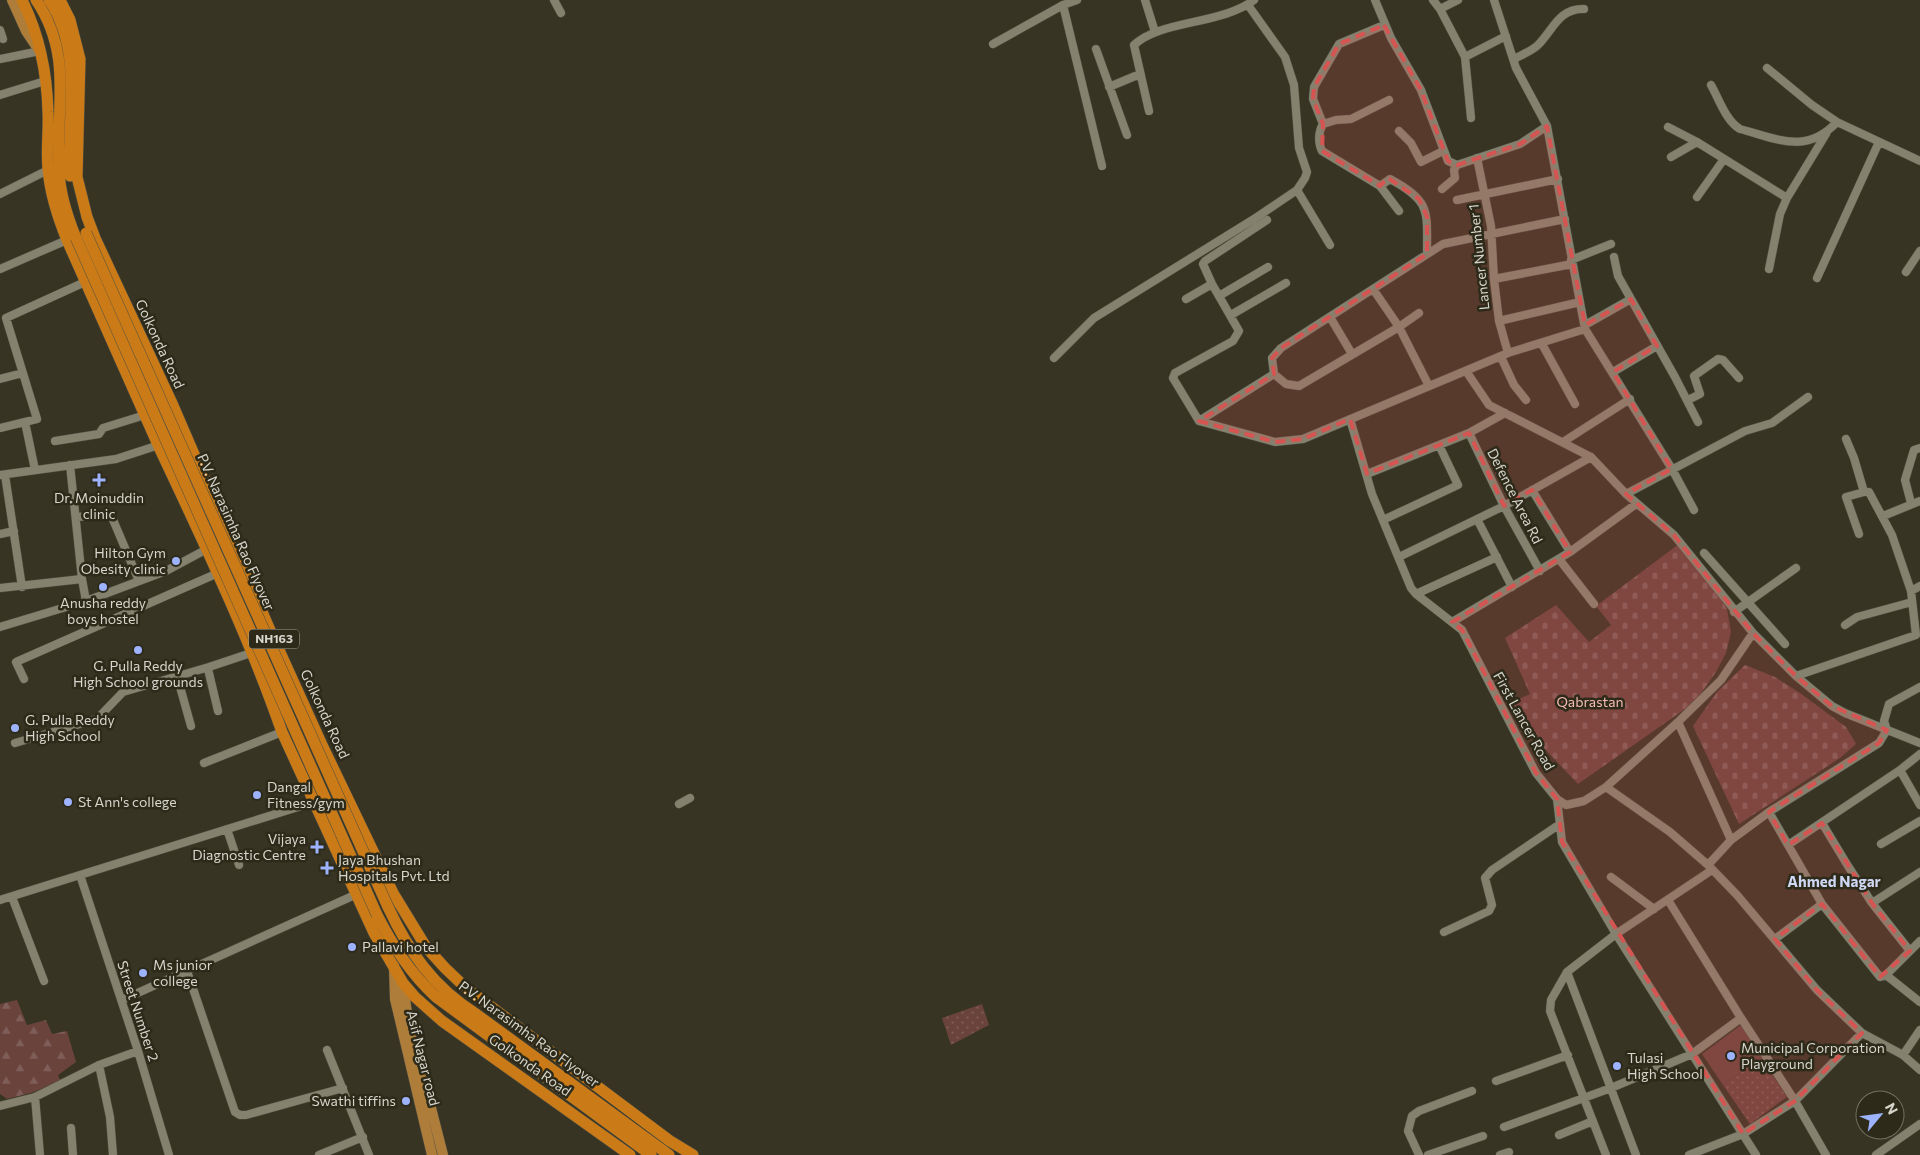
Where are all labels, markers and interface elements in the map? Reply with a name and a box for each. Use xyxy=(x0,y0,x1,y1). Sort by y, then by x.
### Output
street label: Lancer Number 1 xyxy=(1464,203,1493,311)
street label: Golkonda Road xyxy=(132,296,189,391)
street label: Defence Area Rd xyxy=(1484,445,1547,546)
street label: P.V. Narasimha Rao Flyover xyxy=(194,451,279,613)
marker: Dr. Moinuddin clinic xyxy=(92,473,106,487)
place label: Dr. Moinuddin clinic xyxy=(54,489,144,522)
place label: Hilton Gym Obesity clinic xyxy=(81,544,166,577)
marker: Hilton Gym Obesity clinic xyxy=(170,555,182,567)
marker: Anusha reddy boys hostel xyxy=(97,581,109,593)
place label: Anusha reddy boys hostel xyxy=(60,594,146,627)
road number: NH163 xyxy=(249,630,299,648)
marker: G. Pulla Reddy High School grounds xyxy=(132,644,144,656)
place label: G. Pulla Reddy High School grounds xyxy=(73,657,203,690)
street label: Golkonda Road xyxy=(297,666,354,761)
street label: First Lancer Road xyxy=(1490,668,1559,773)
park label: Qabrastan xyxy=(1556,693,1624,710)
place label: G. Pulla Reddy High School xyxy=(25,711,115,744)
marker: G. Pulla Reddy High School xyxy=(9,722,21,734)
place label: Dangal Fitness/gym xyxy=(267,778,345,811)
marker: Dangal Fitness/gym xyxy=(251,789,263,801)
place label: St Ann's college xyxy=(78,793,177,810)
marker: St Ann's college xyxy=(62,796,74,808)
place label: Vijaya Diagnostic Centre xyxy=(192,830,306,863)
marker: Vijaya Diagnostic Centre xyxy=(310,840,324,854)
place label: Jaya Bhushan Hospitals Pvt. Ltd xyxy=(338,851,450,884)
marker: Jaya Bhushan Hospitals Pvt. Ltd xyxy=(320,861,334,875)
district label: Ahmed Nagar xyxy=(1787,872,1881,890)
place label: Pallavi hotel xyxy=(362,938,439,955)
marker: Pallavi hotel xyxy=(346,941,358,953)
place label: Ms junior college xyxy=(153,956,213,989)
street label: Street Number 2 xyxy=(114,959,163,1063)
marker: Ms junior college xyxy=(137,967,149,979)
street label: P.V. Narasimha Rao Flyover xyxy=(456,977,603,1091)
street label: Asif Nagar road xyxy=(403,1008,444,1107)
street label: Golkonda Road xyxy=(486,1030,575,1099)
place label: Municipal Corporation Playground xyxy=(1741,1039,1885,1072)
place label: Tulasi High School xyxy=(1627,1049,1703,1082)
marker: Municipal Corporation Playground xyxy=(1725,1050,1737,1062)
marker: Tulasi High School xyxy=(1611,1060,1623,1072)
north arrow xyxy=(1855,1090,1905,1140)
place label: Swathi tiffins xyxy=(312,1092,396,1109)
marker: Swathi tiffins xyxy=(400,1095,412,1107)
text: N xyxy=(1882,1100,1902,1117)

